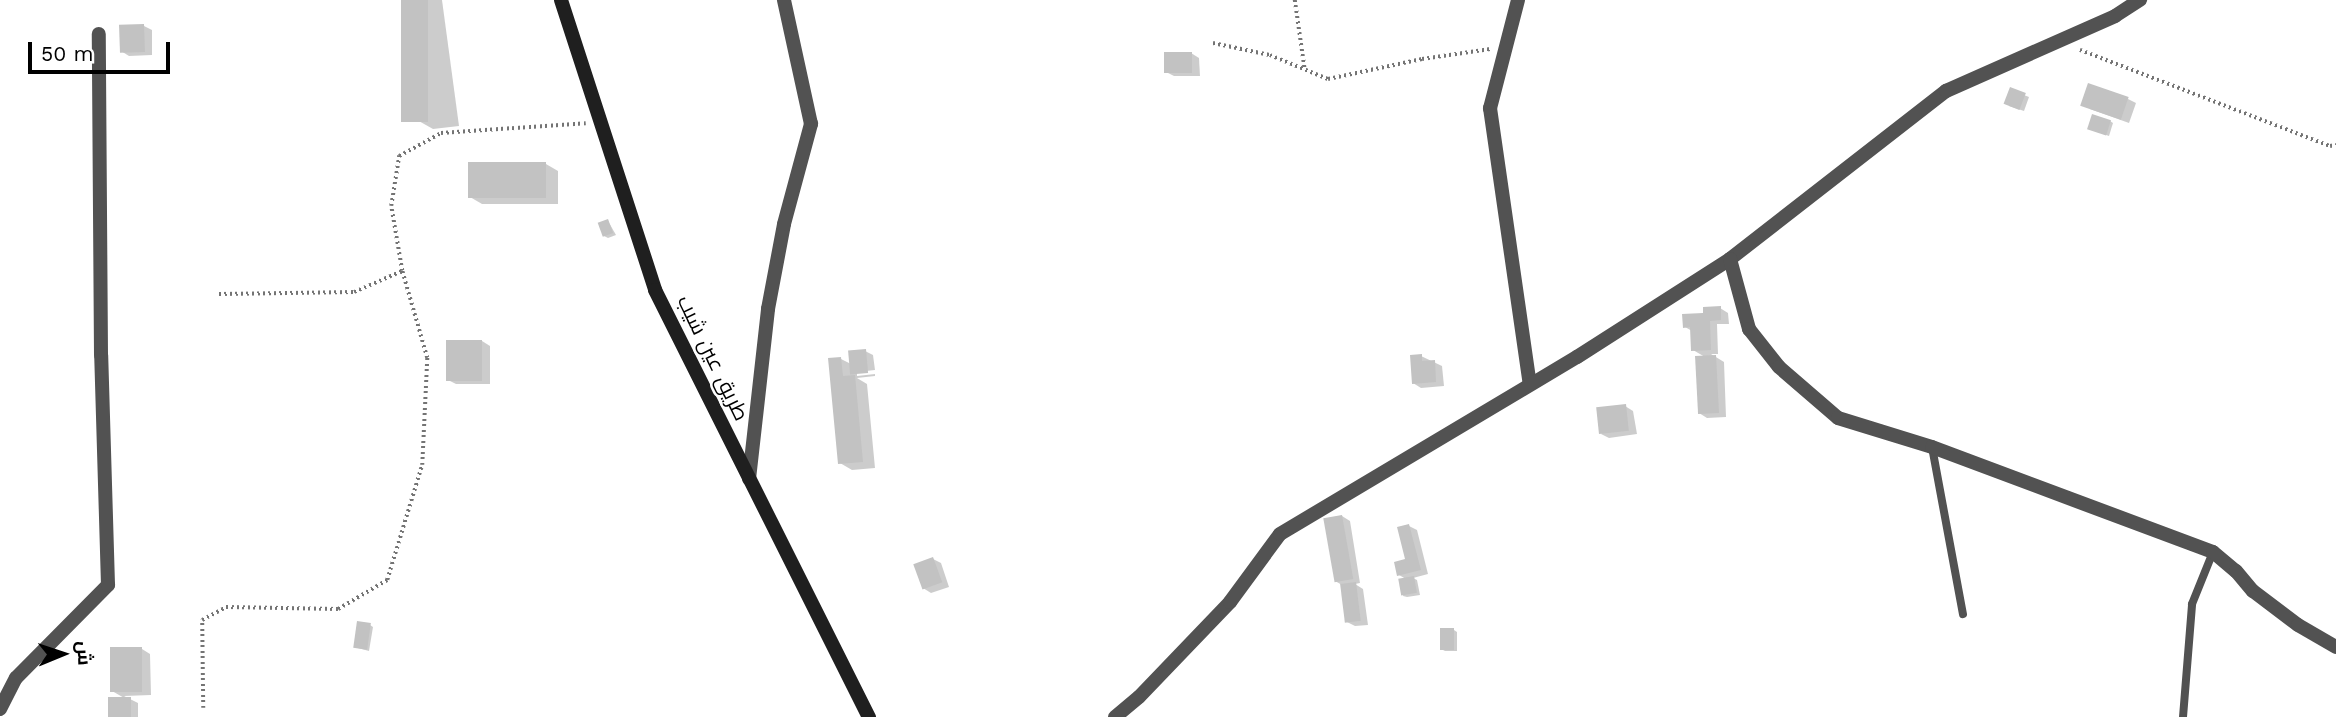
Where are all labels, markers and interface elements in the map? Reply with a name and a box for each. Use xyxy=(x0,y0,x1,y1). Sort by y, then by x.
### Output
scale bar xyxy=(32,28,173,72)
text: 50 m xyxy=(41,41,93,66)
street label: طريق عين شيب xyxy=(672,291,754,425)
north arrow xyxy=(28,619,98,689)
text: ش xyxy=(73,641,96,666)

